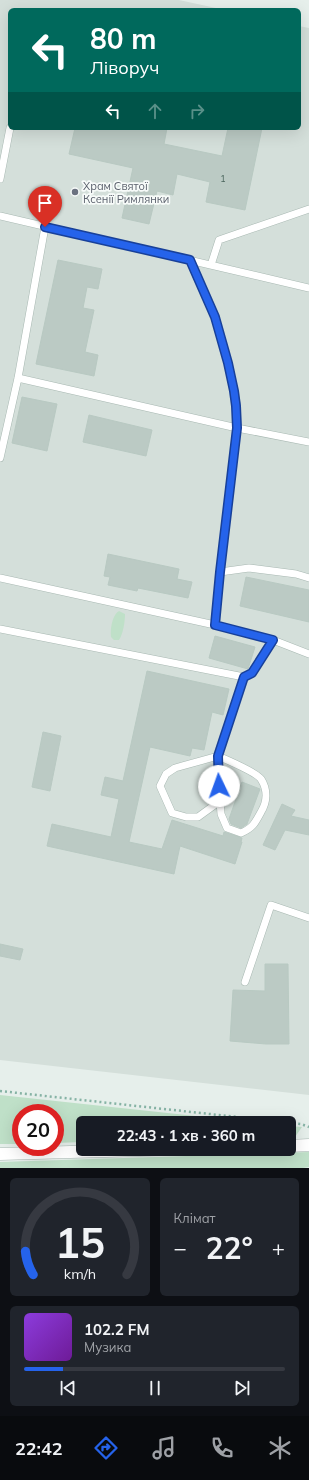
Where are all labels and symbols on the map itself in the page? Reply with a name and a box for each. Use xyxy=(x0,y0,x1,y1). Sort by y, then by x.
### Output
house number: 1 xyxy=(220,173,226,184)
place label: Храм Святої Ксенії Римлянки xyxy=(83,179,169,206)
pin xyxy=(28,186,62,227)
marker: Храм Святої Ксенії Римлянки xyxy=(70,187,80,197)
position arrow xyxy=(198,765,240,807)
speed limit sign: 20 xyxy=(12,1104,64,1156)

